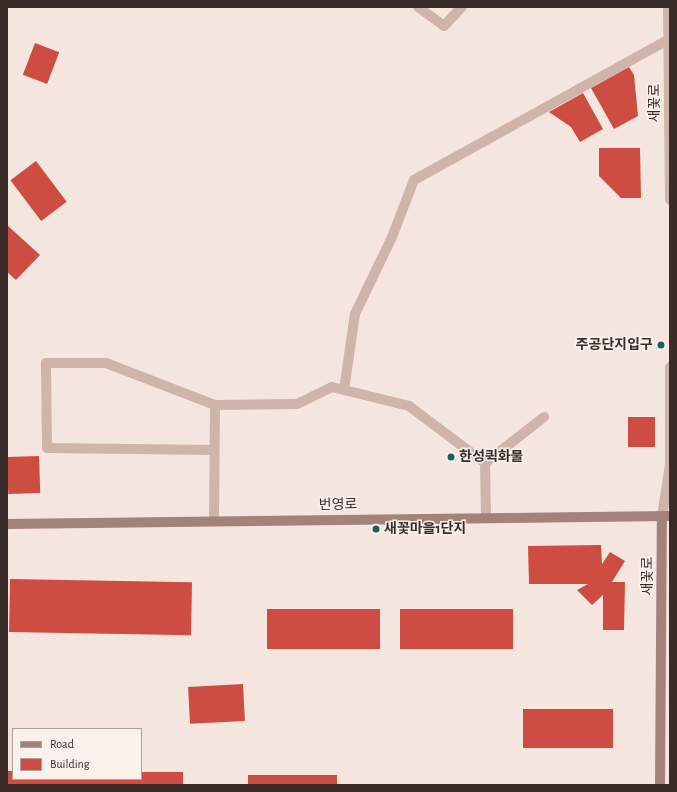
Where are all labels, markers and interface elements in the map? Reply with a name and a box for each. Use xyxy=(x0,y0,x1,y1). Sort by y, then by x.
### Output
street label: 새꽃로 xyxy=(647,84,663,122)
place label: 주공단지입구 xyxy=(576,337,653,353)
marker: 주공단지입구 xyxy=(656,340,666,350)
place label: 한성퀵화물 xyxy=(459,449,523,465)
marker: 한성퀵화물 xyxy=(446,452,456,462)
street label: 번영로 xyxy=(319,496,357,514)
place label: 새꽃마을1단지 xyxy=(384,521,466,537)
marker: 새꽃마을1단지 xyxy=(371,524,381,534)
street label: 새꽃로 xyxy=(640,557,656,595)
legend xyxy=(12,728,142,780)
text: Road xyxy=(50,738,74,750)
text: Building xyxy=(50,758,90,770)

